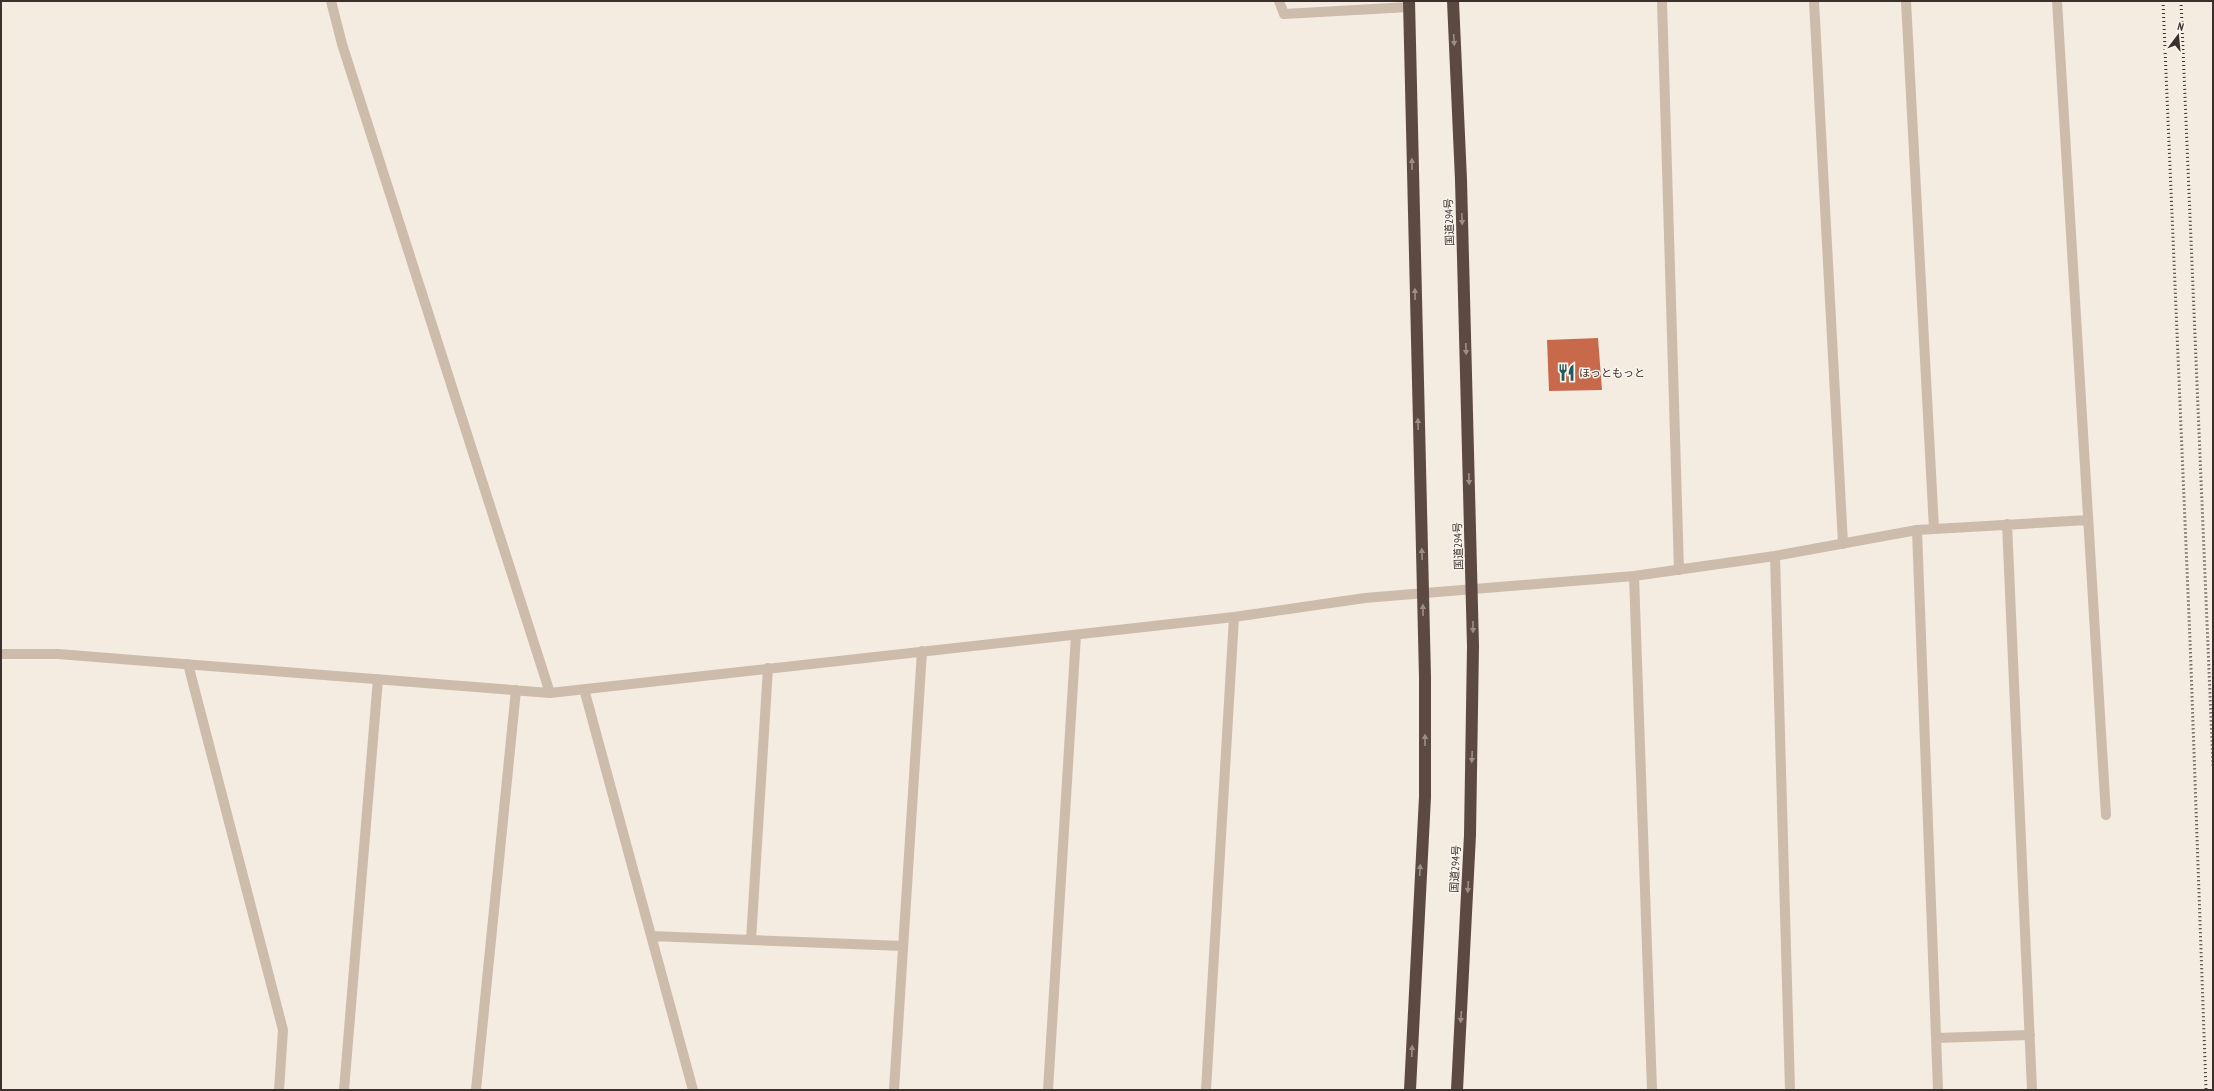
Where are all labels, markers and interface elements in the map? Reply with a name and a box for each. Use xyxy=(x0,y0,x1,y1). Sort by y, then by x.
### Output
north arrow xyxy=(2158,16,2198,56)
text: N xyxy=(2176,19,2186,34)
one-way arrow xyxy=(1451,34,1458,46)
one-way arrow xyxy=(1409,157,1415,170)
street label: 国道294号 xyxy=(1441,198,1457,246)
one-way arrow xyxy=(1459,213,1466,225)
one-way arrow xyxy=(1412,287,1418,300)
one-way arrow xyxy=(1463,343,1469,356)
restaurant icon: ほっともっと xyxy=(1556,363,1576,383)
place label: ほっともっと xyxy=(1579,366,1645,380)
one-way arrow xyxy=(1415,417,1421,430)
one-way arrow xyxy=(1466,473,1473,485)
street label: 国道294号 xyxy=(1450,522,1466,570)
one-way arrow xyxy=(1418,548,1425,560)
one-way arrow xyxy=(1420,603,1426,616)
one-way arrow xyxy=(1470,621,1476,634)
one-way arrow xyxy=(1422,733,1428,746)
one-way arrow xyxy=(1469,751,1476,763)
street label: 国道294号 xyxy=(1447,845,1463,893)
one-way arrow xyxy=(1417,864,1424,876)
one-way arrow xyxy=(1464,881,1471,893)
one-way arrow xyxy=(1458,1011,1465,1023)
one-way arrow xyxy=(1409,1044,1415,1057)

